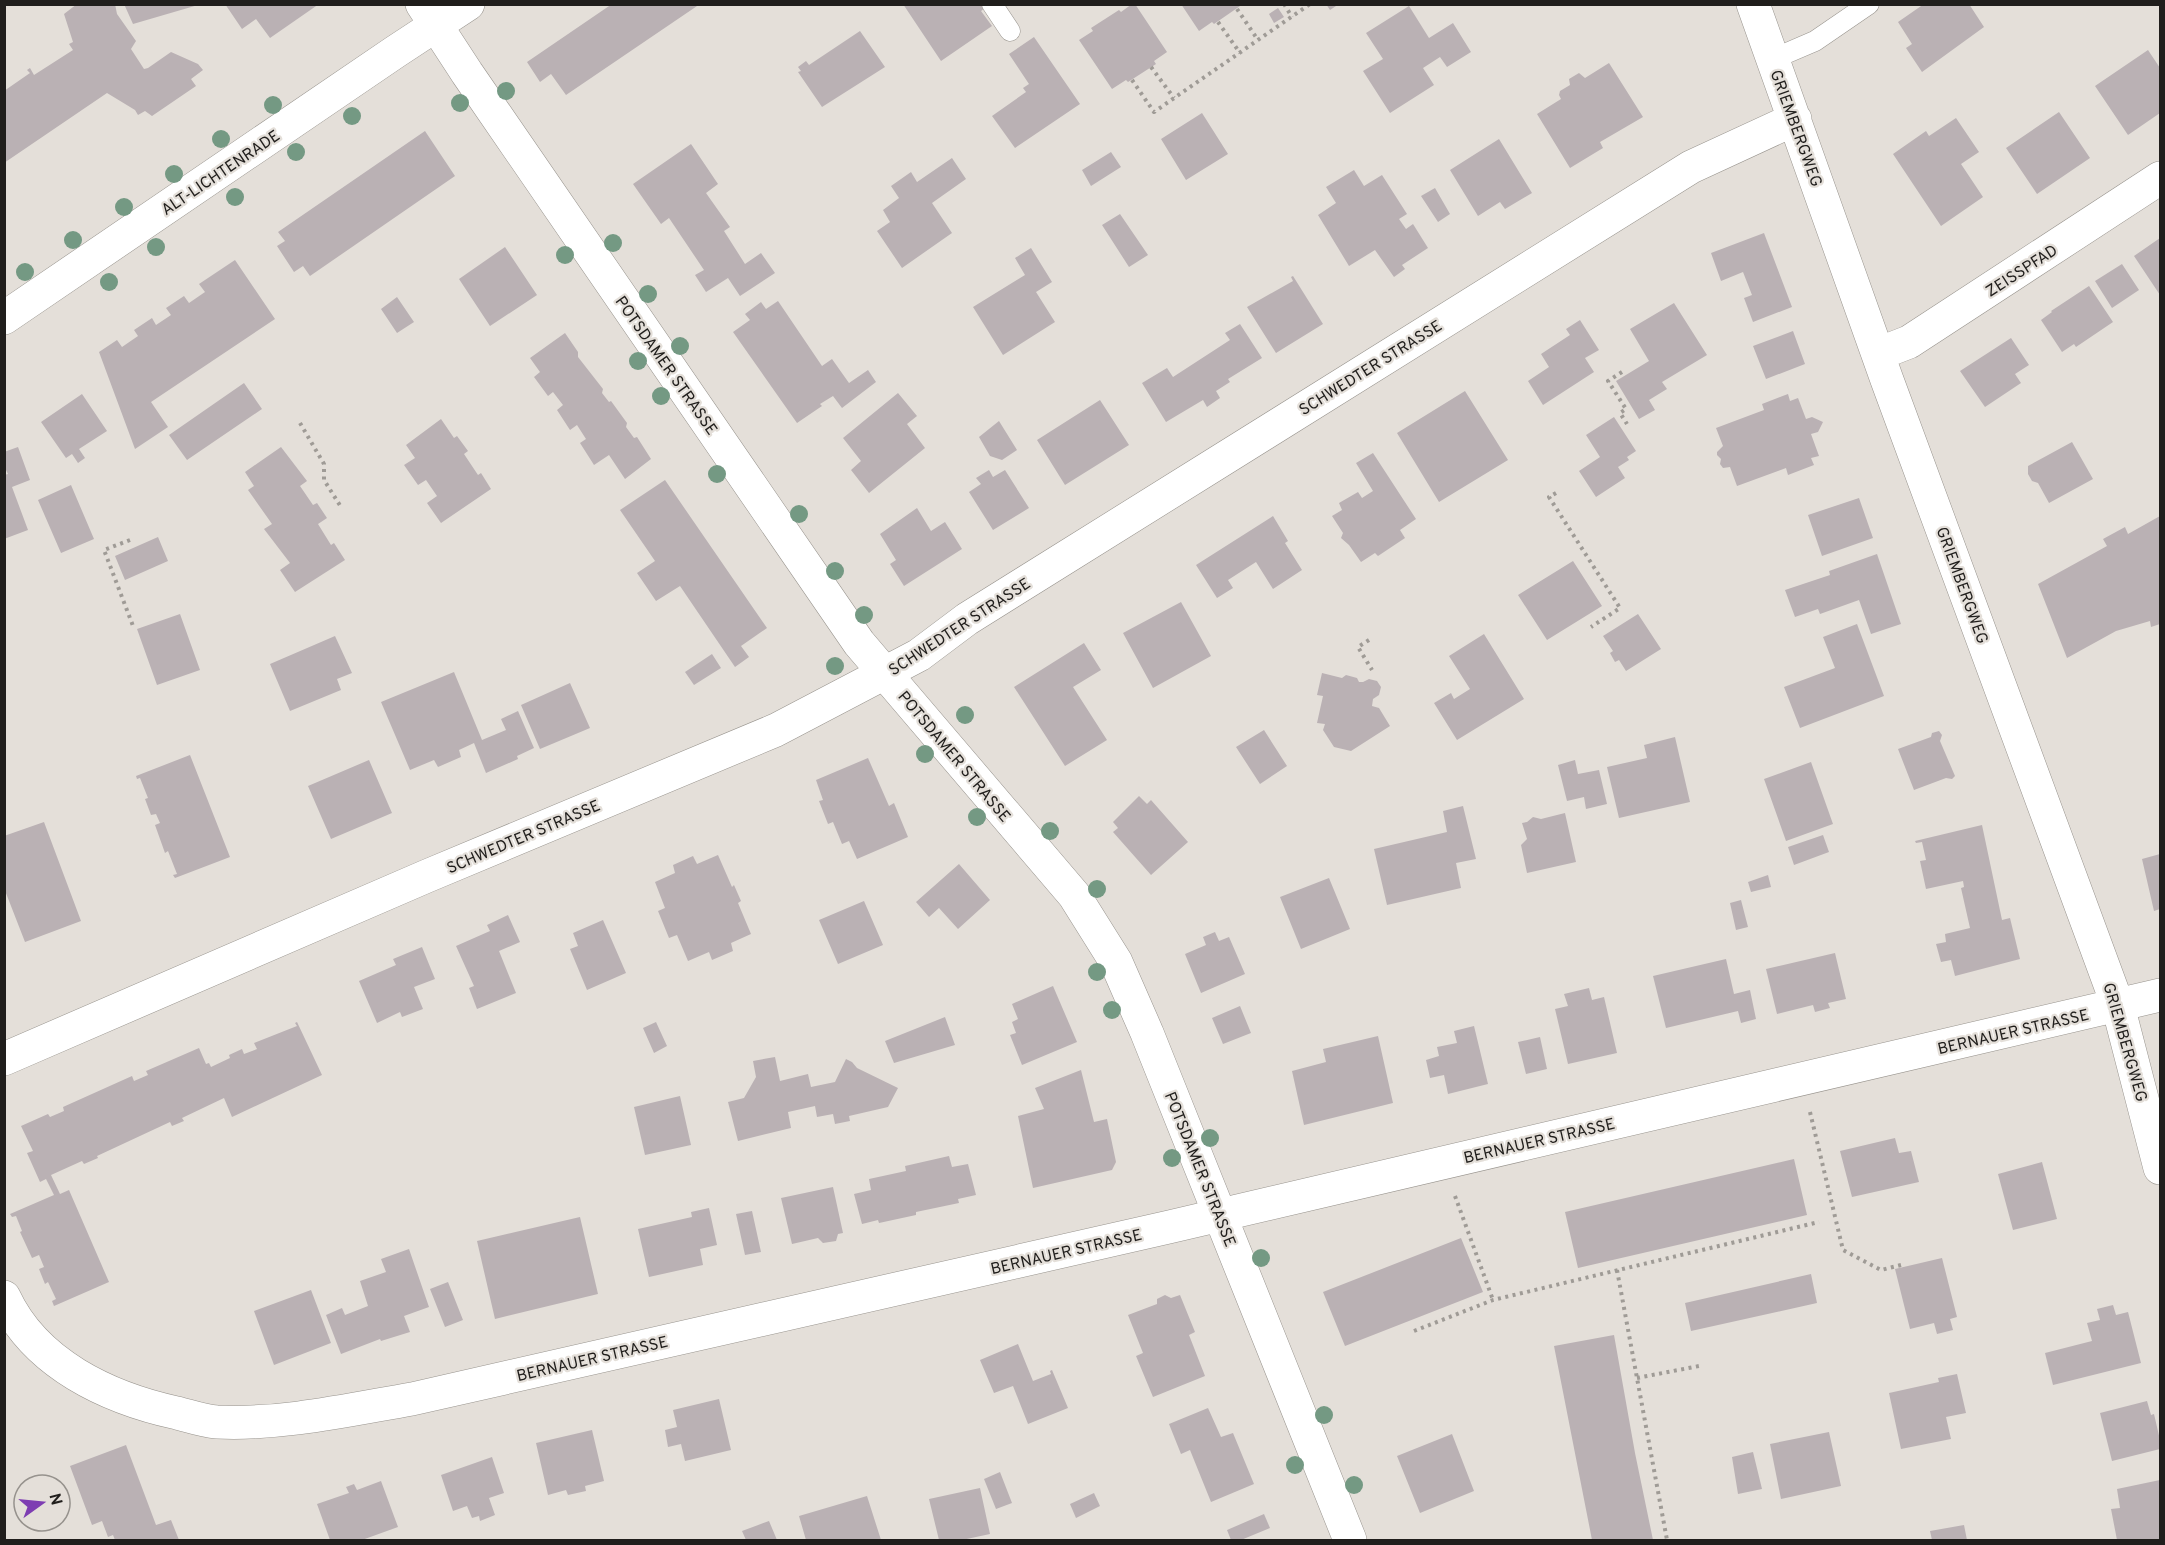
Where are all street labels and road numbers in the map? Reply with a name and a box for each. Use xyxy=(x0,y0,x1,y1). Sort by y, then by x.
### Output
street label: GRIEMBERGWEG xyxy=(1765,67,1826,190)
street label: ALT-LICHTENRADE xyxy=(158,127,284,221)
street label: ZEISSPFAD xyxy=(1982,241,2062,302)
street label: POTSDAMER STRASSE xyxy=(610,293,721,440)
street label: SCHWEDTER STRASSE xyxy=(1296,316,1446,421)
street label: GRIEMBERGWEG xyxy=(1931,524,1992,647)
street label: SCHWEDTER STRASSE xyxy=(885,574,1035,681)
street label: POTSDAMER STRASSE xyxy=(893,688,1014,827)
street label: SCHWEDTER STRASSE xyxy=(444,796,604,879)
street label: GRIEMBERGWEG xyxy=(2097,981,2151,1104)
street label: BERNAUER STRASSE xyxy=(1936,1006,2091,1060)
street label: POTSDAMER STRASSE xyxy=(1159,1089,1239,1250)
street label: BERNAUER STRASSE xyxy=(1462,1115,1617,1169)
street label: BERNAUER STRASSE xyxy=(989,1226,1144,1280)
street label: BERNAUER STRASSE xyxy=(515,1333,670,1387)

